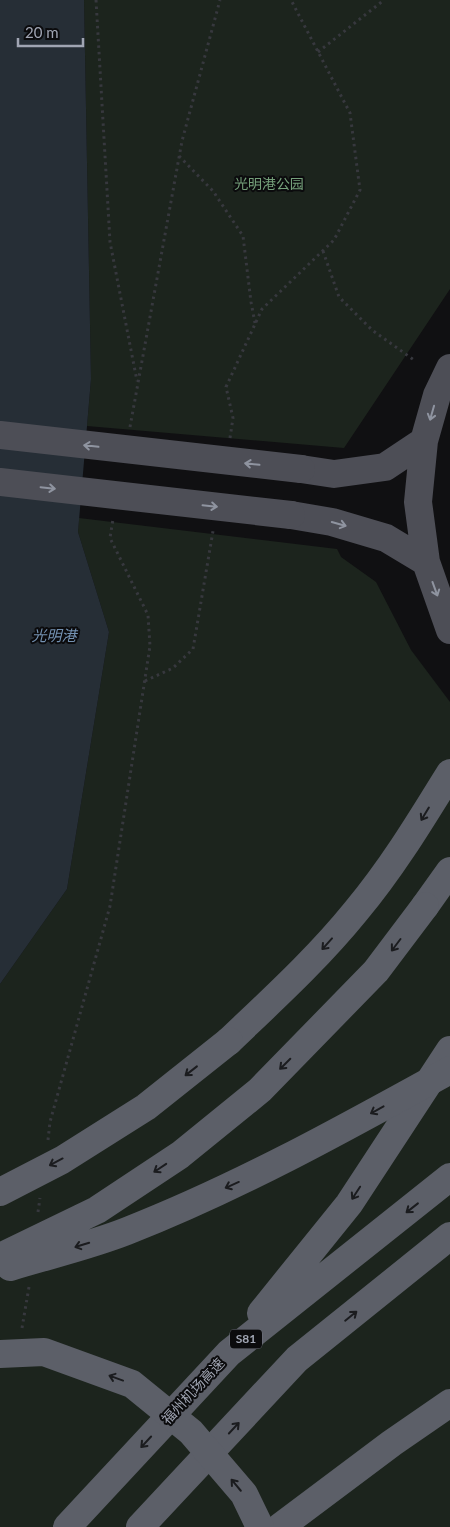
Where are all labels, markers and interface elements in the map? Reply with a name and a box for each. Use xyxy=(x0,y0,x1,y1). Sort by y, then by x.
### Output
scale bar xyxy=(18,15,82,47)
text: 20 m xyxy=(25,23,59,41)
park label: 光明港公园 xyxy=(234,175,304,192)
one-way arrow xyxy=(427,404,436,420)
one-way arrow xyxy=(83,441,99,451)
one-way arrow xyxy=(245,459,261,469)
one-way arrow xyxy=(40,483,56,493)
one-way arrow xyxy=(202,501,218,511)
one-way arrow xyxy=(331,520,347,530)
one-way arrow xyxy=(431,581,440,596)
water label: 光明港 xyxy=(31,626,78,644)
one-way arrow xyxy=(419,807,429,821)
one-way arrow xyxy=(321,937,333,950)
one-way arrow xyxy=(390,938,401,951)
one-way arrow xyxy=(280,1058,292,1070)
one-way arrow xyxy=(185,1066,198,1077)
one-way arrow xyxy=(370,1106,384,1116)
one-way arrow xyxy=(50,1158,64,1168)
one-way arrow xyxy=(154,1163,168,1173)
one-way arrow xyxy=(225,1180,240,1190)
one-way arrow xyxy=(351,1186,361,1200)
one-way arrow xyxy=(406,1202,419,1213)
one-way arrow xyxy=(74,1241,90,1251)
one-way arrow xyxy=(344,1310,357,1321)
road number: S81 xyxy=(230,1330,262,1348)
street label: 福州机场高速 xyxy=(158,1354,227,1427)
one-way arrow xyxy=(109,1373,124,1382)
one-way arrow xyxy=(228,1421,240,1434)
one-way arrow xyxy=(140,1435,152,1448)
one-way arrow xyxy=(230,1479,241,1492)

